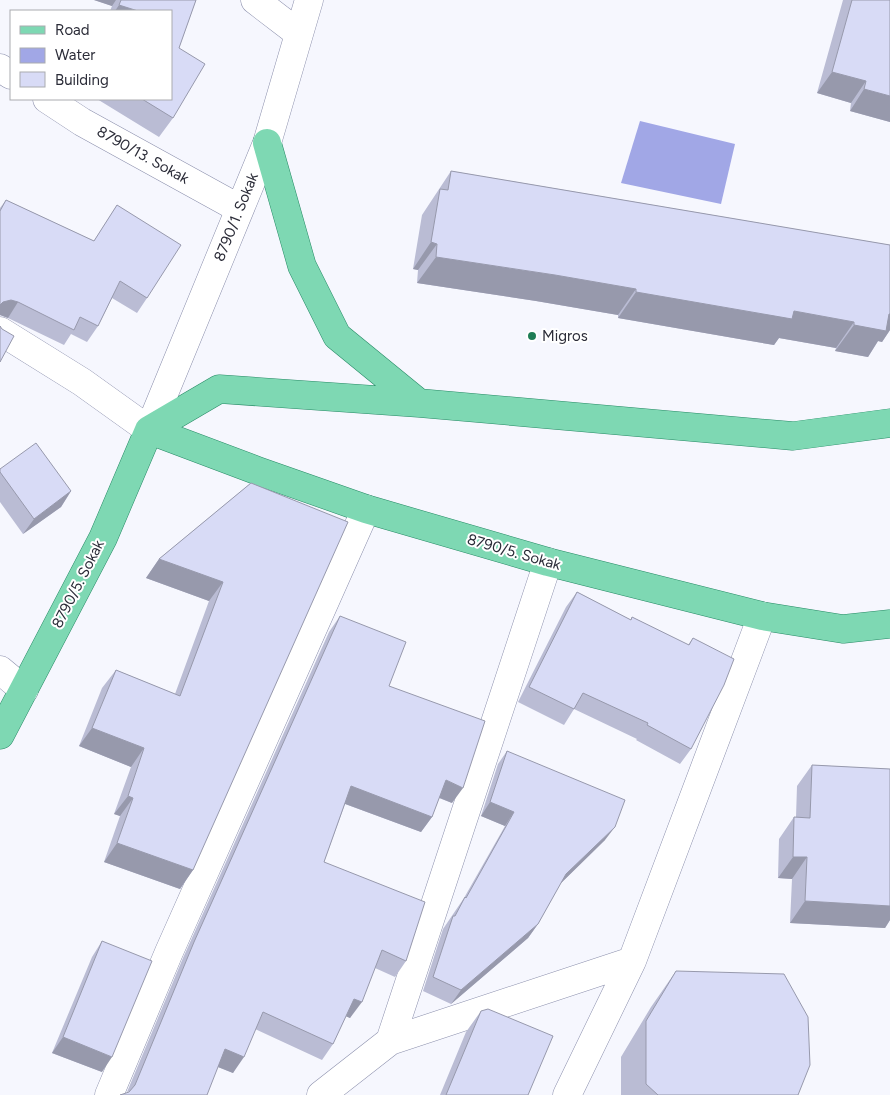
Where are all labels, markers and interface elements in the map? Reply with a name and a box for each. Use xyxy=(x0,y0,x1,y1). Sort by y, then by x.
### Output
legend xyxy=(10,10,172,100)
text: Road xyxy=(55,21,90,39)
text: Water xyxy=(55,46,95,64)
text: Building xyxy=(55,71,109,89)
street label: 8790/13. Sokak xyxy=(94,122,193,188)
street label: 8790/1. Sokak xyxy=(210,169,262,264)
place label: Migros xyxy=(542,327,588,345)
marker: Migros xyxy=(526,330,538,342)
street label: 8790/5. Sokak xyxy=(465,530,564,574)
street label: 8790/5. Sokak xyxy=(48,536,108,631)

